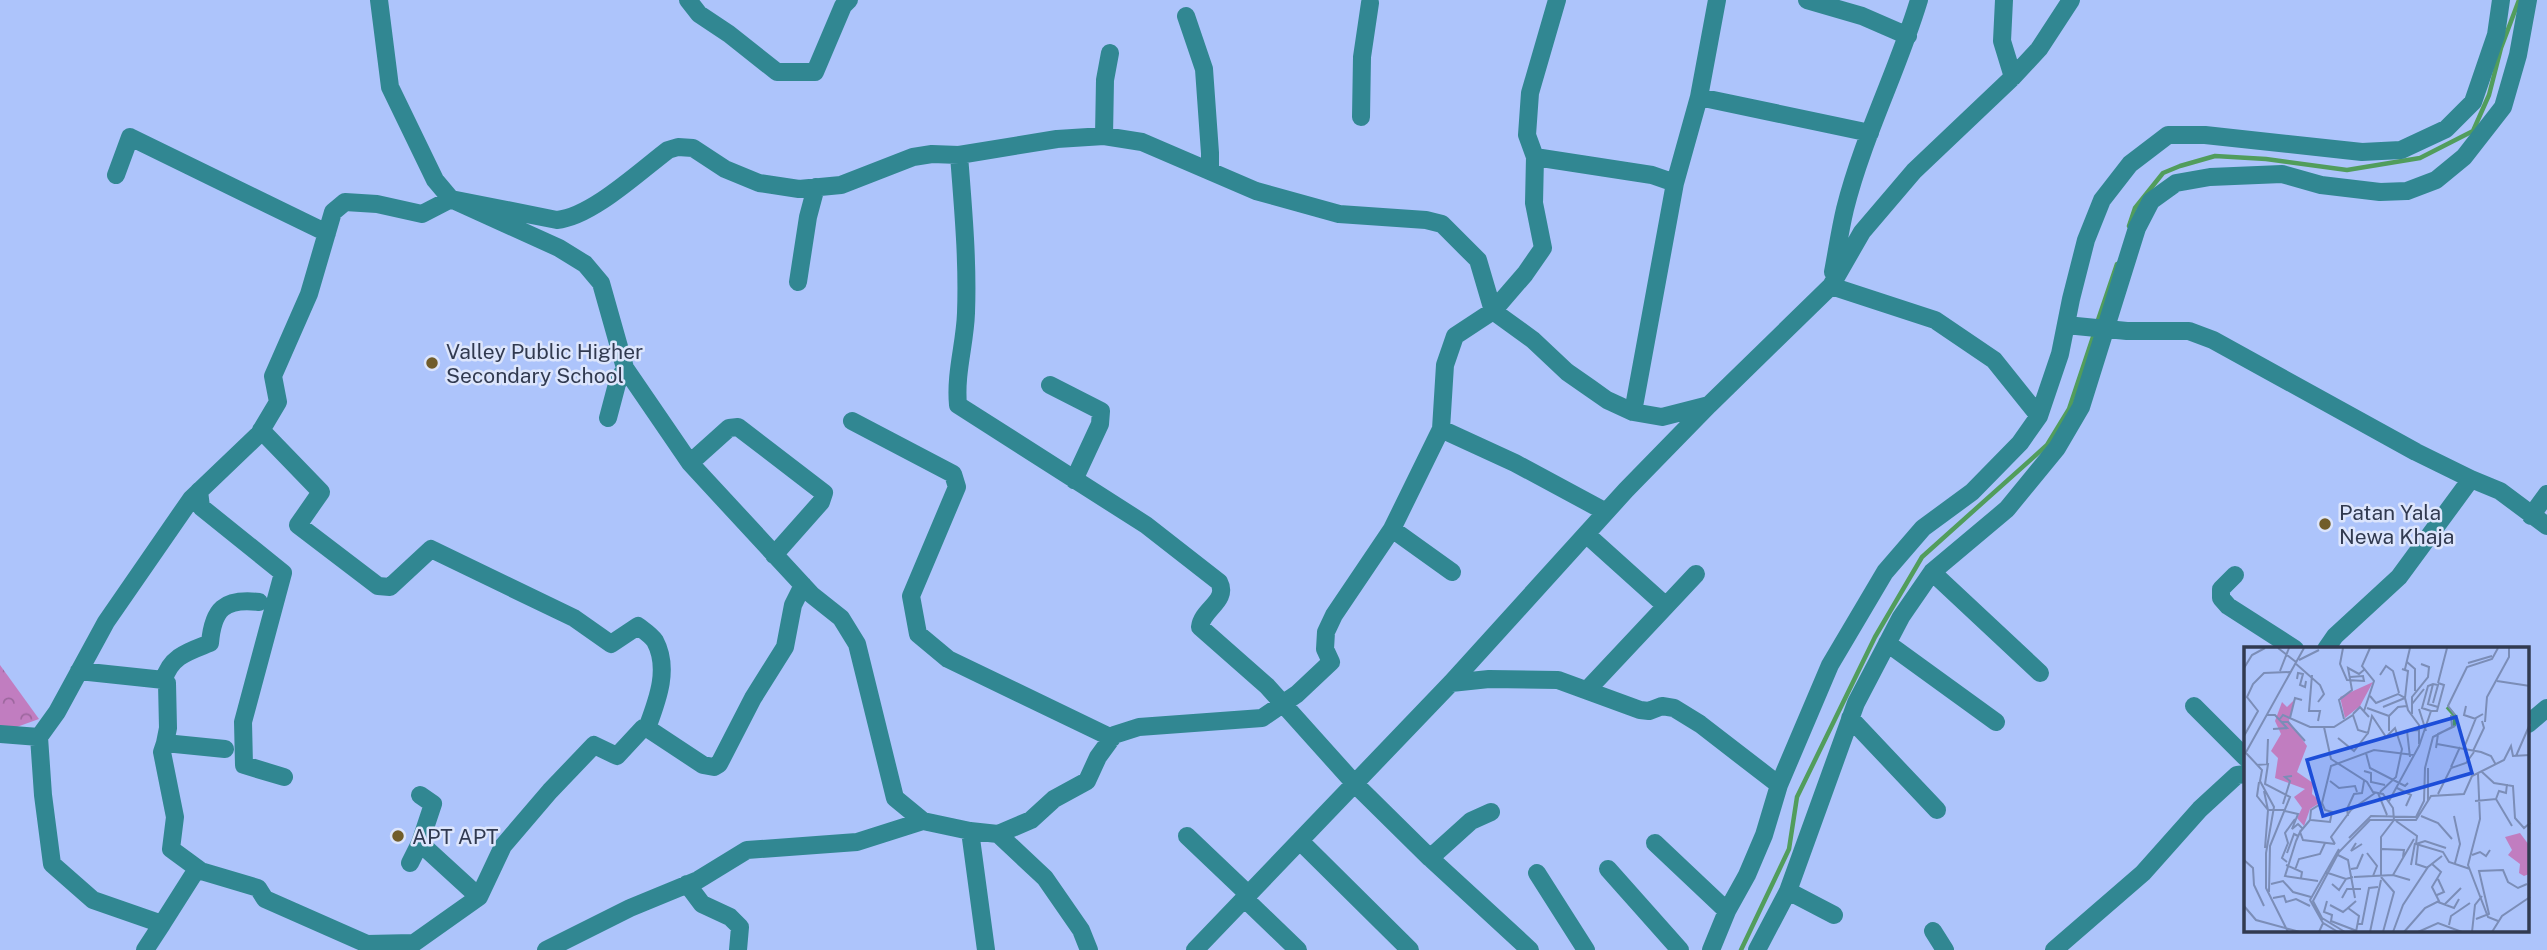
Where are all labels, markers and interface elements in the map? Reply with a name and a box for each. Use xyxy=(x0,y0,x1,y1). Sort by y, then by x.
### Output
place label: Valley Public Higher Secondary School xyxy=(446,339,643,388)
marker: Valley Public Higher Secondary School xyxy=(424,355,440,371)
place label: Patan Yala Newa Khaja xyxy=(2339,500,2454,549)
marker: Patan Yala Newa Khaja xyxy=(2317,516,2333,532)
inset map xyxy=(2244,647,2530,932)
place label: APT APT xyxy=(412,824,499,849)
marker: APT APT xyxy=(390,828,406,844)

